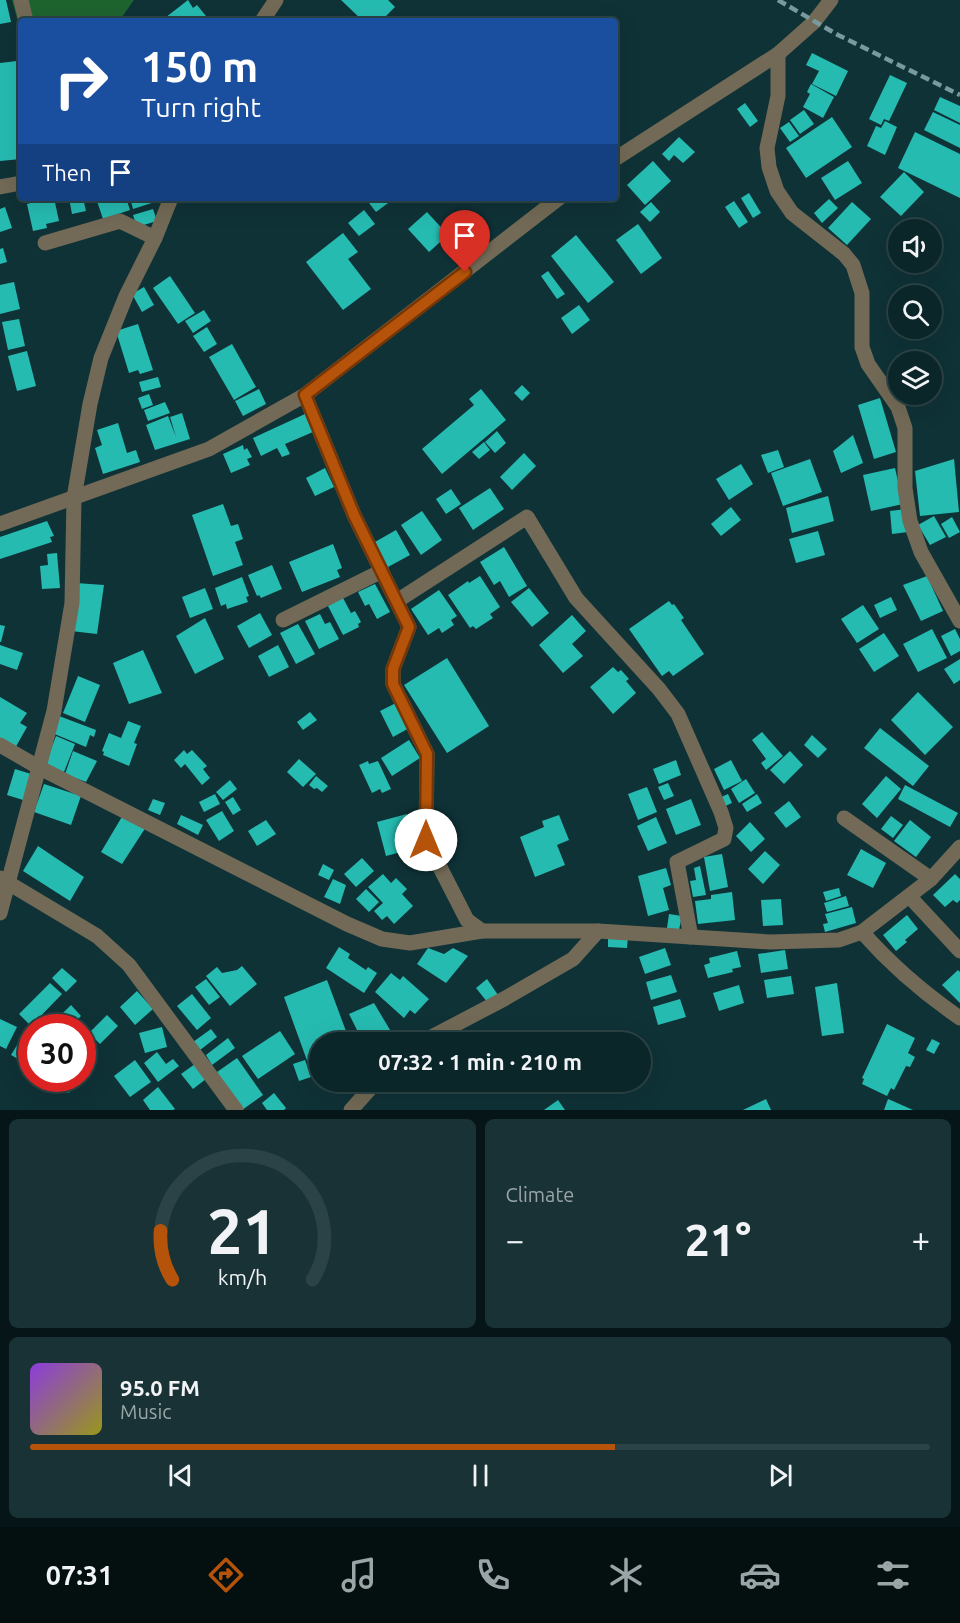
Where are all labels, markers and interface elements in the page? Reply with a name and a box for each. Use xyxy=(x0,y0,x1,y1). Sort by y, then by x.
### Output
icon: right xyxy=(42,42,120,120)
text: 150 m xyxy=(141,43,258,90)
text: Turn right xyxy=(141,92,261,122)
icon: arrive xyxy=(104,156,137,189)
text: Then xyxy=(42,160,92,185)
pin xyxy=(439,210,490,272)
icon: arrive xyxy=(448,219,481,252)
map controls xyxy=(888,219,942,405)
button: sound xyxy=(888,219,942,273)
button: search xyxy=(888,285,942,339)
button: layers xyxy=(888,351,942,405)
position arrow xyxy=(394,808,458,872)
speed limit sign: 30 xyxy=(18,1014,96,1092)
text: 07:32 · 1 min · 210 m xyxy=(378,1049,582,1074)
text: Climate xyxy=(506,1183,574,1206)
text: 21 xyxy=(207,1196,277,1266)
text: 21° xyxy=(684,1214,751,1265)
text: − xyxy=(506,1221,524,1258)
text: + xyxy=(911,1221,930,1258)
text: km/h xyxy=(217,1266,267,1290)
text: 95.0 FM xyxy=(120,1375,200,1400)
text: Music xyxy=(120,1400,172,1423)
icon: previous xyxy=(164,1459,197,1492)
icon: pause xyxy=(464,1459,497,1492)
icon: next xyxy=(764,1459,797,1492)
icon: directions xyxy=(205,1554,247,1596)
icon: music xyxy=(338,1554,380,1596)
icon: phone xyxy=(472,1554,514,1596)
icon: climate xyxy=(605,1554,647,1596)
icon: car xyxy=(739,1554,781,1596)
icon: filters xyxy=(872,1554,914,1596)
text: 07:31 xyxy=(46,1560,113,1590)

